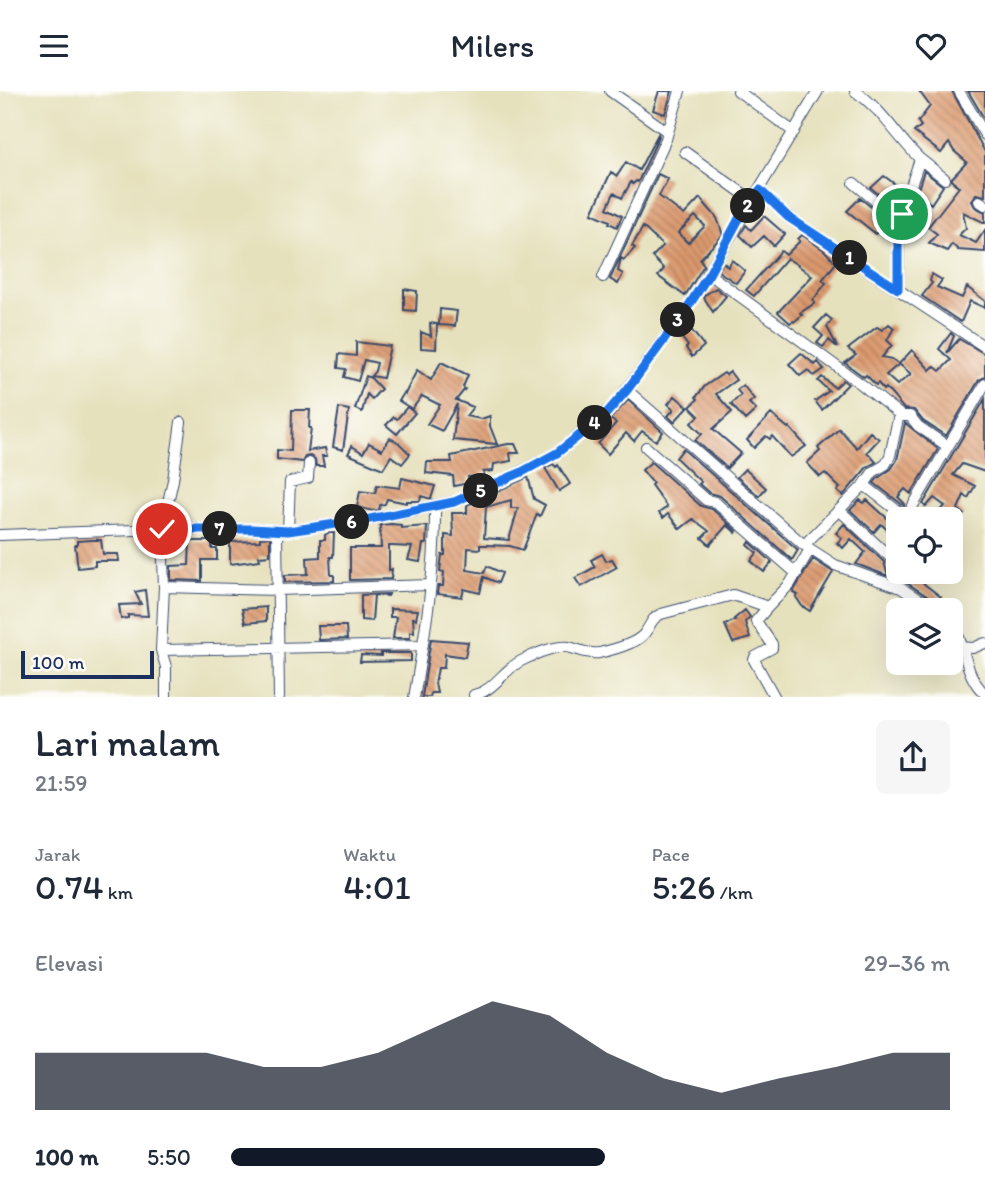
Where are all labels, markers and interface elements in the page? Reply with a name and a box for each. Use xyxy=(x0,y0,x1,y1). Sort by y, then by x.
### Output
icon: menu xyxy=(35,27,73,65)
text: Milers xyxy=(450,27,535,65)
icon: heart xyxy=(912,27,950,65)
pin xyxy=(872,184,932,244)
pin: 2 xyxy=(730,188,766,223)
text: 2 xyxy=(743,194,753,217)
icon: arrive xyxy=(883,195,921,233)
pin: 1 xyxy=(832,241,868,275)
text: 1 xyxy=(845,246,854,269)
pin: 3 xyxy=(660,303,696,337)
text: 3 xyxy=(672,308,683,331)
pin: 4 xyxy=(578,405,612,441)
text: 4 xyxy=(589,411,600,434)
pin: 5 xyxy=(463,473,498,509)
text: 5 xyxy=(476,479,485,502)
pin xyxy=(132,499,192,559)
pin: 6 xyxy=(334,505,370,539)
map controls xyxy=(886,507,963,675)
button: locate xyxy=(886,507,963,584)
icon: check xyxy=(143,510,181,548)
text: 6 xyxy=(346,510,357,533)
pin: 7 xyxy=(202,511,238,547)
text: 7 xyxy=(215,517,224,540)
button: layers xyxy=(886,598,963,675)
scale bar xyxy=(21,649,154,680)
text: 100 m xyxy=(32,651,84,674)
text: Lari malam xyxy=(35,720,220,766)
button: share xyxy=(876,720,950,794)
text: 21:59 xyxy=(35,769,88,797)
text: Jarak xyxy=(35,843,80,866)
text: Waktu xyxy=(343,843,396,866)
text: Pace xyxy=(652,843,690,866)
text: 0.74 xyxy=(35,866,104,908)
text: 4:01 xyxy=(343,866,411,908)
text: 5:26 xyxy=(652,866,716,908)
text: km xyxy=(104,881,133,904)
text: /km xyxy=(716,881,753,904)
text: Elevasi xyxy=(35,949,103,977)
text: 29–36 m xyxy=(864,949,950,977)
text: 100 m xyxy=(35,1143,99,1171)
text: 5:50 xyxy=(147,1143,191,1171)

